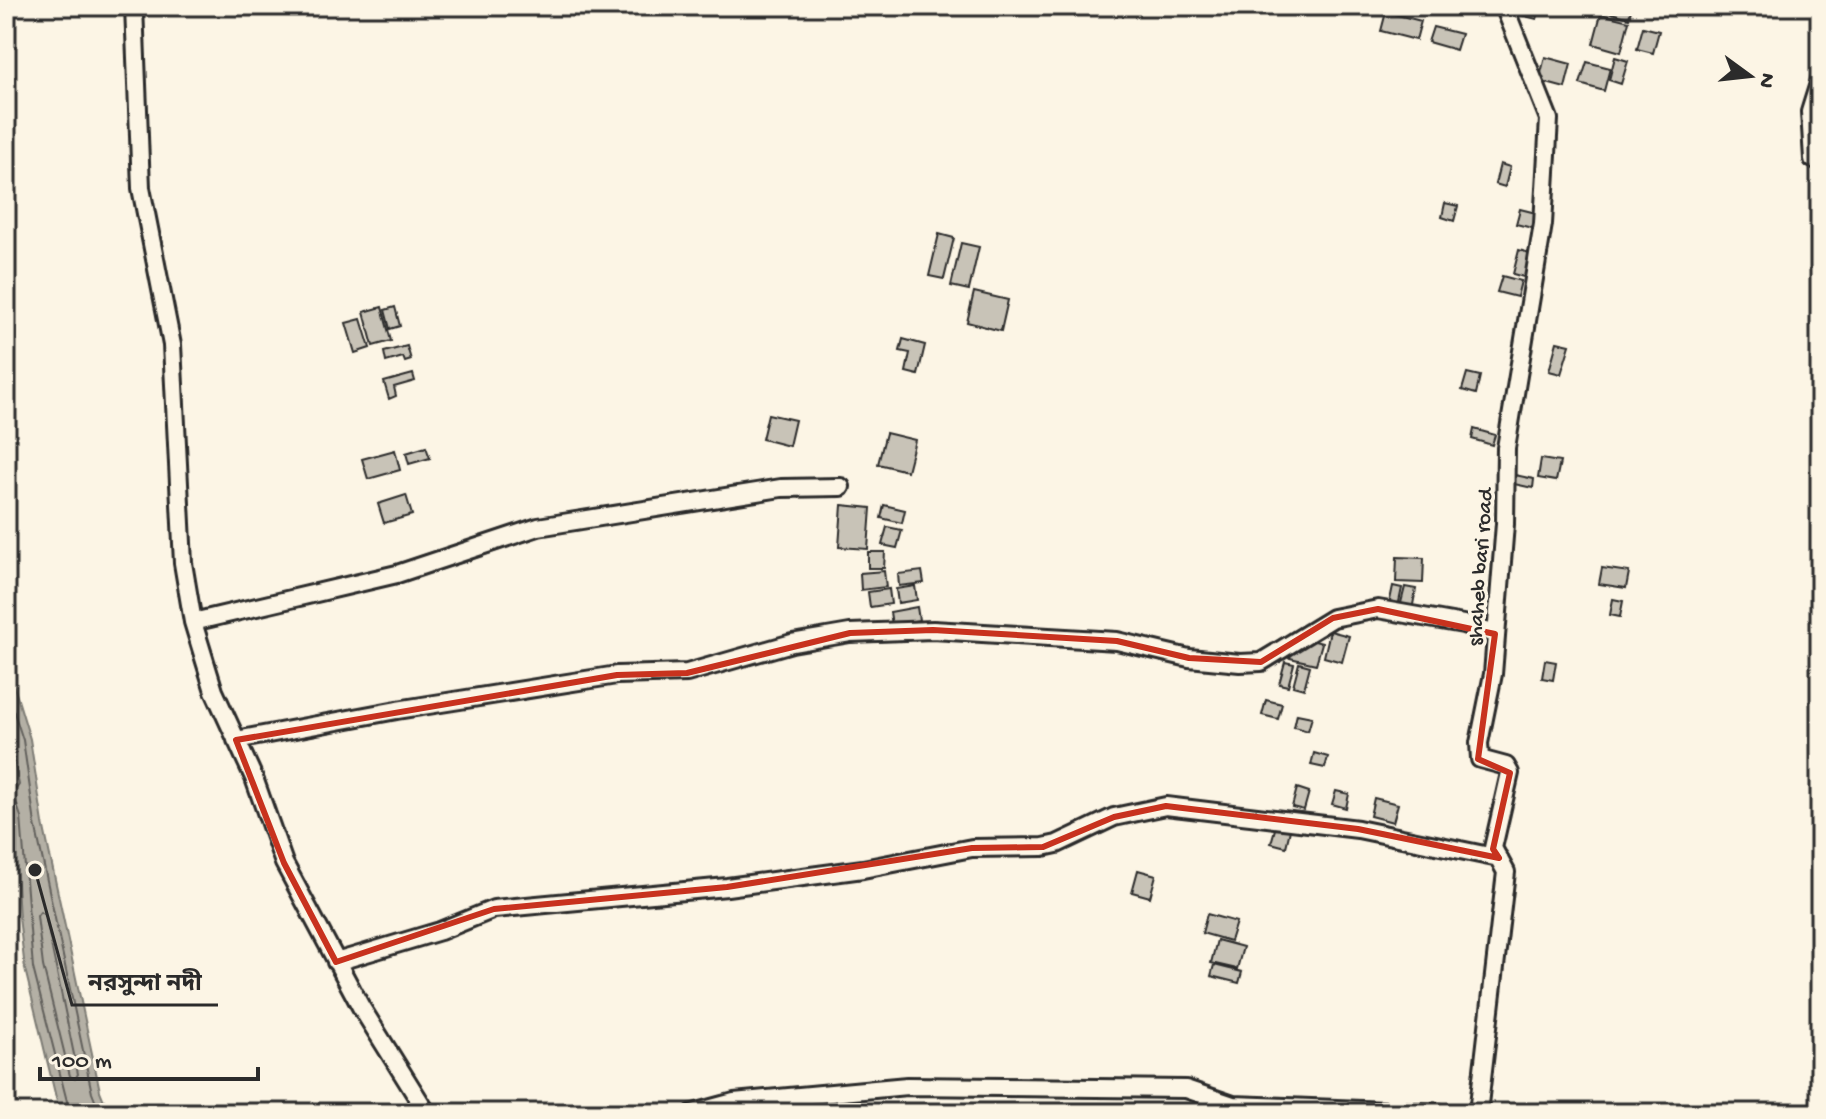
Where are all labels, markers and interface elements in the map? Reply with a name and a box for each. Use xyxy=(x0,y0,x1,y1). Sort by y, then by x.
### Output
north arrow xyxy=(1710,36,1790,116)
text: N xyxy=(1751,70,1780,90)
street label: shaheb bari road xyxy=(1464,485,1501,647)
callout: নরসুন্দা নদী xyxy=(72,957,218,1005)
text: নরসুন্দা নদী xyxy=(87,968,203,1000)
scale bar xyxy=(40,1031,258,1081)
text: 100 m xyxy=(51,1048,112,1077)

